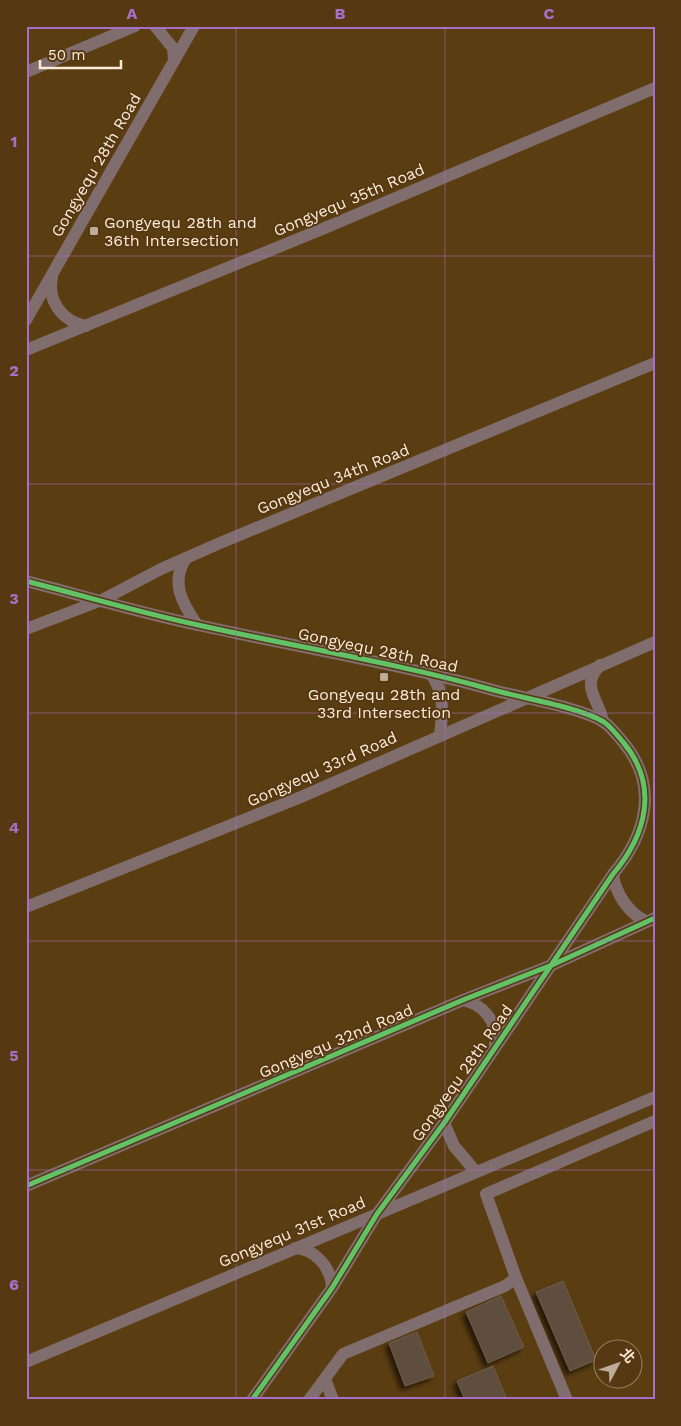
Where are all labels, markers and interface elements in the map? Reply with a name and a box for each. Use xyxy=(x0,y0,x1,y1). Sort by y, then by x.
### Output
text: A xyxy=(127,4,138,23)
text: B xyxy=(335,4,346,23)
text: C xyxy=(544,4,555,23)
scale bar xyxy=(40,38,121,70)
text: 50 m xyxy=(48,46,85,64)
street label: Gongyequ 28th Road xyxy=(47,90,145,240)
text: 1 xyxy=(11,132,17,151)
street label: Gongyequ 35th Road xyxy=(271,160,427,240)
place label: Gongyequ 28th and 36th Intersection xyxy=(104,213,257,250)
marker: Gongyequ 28th and 36th Intersection xyxy=(88,225,100,237)
text: 2 xyxy=(9,361,19,380)
street label: Gongyequ 34th Road xyxy=(254,440,412,518)
text: 3 xyxy=(9,589,19,608)
street label: Gongyequ 28th Road xyxy=(296,624,460,676)
marker: Gongyequ 28th and 33rd Intersection xyxy=(378,671,390,683)
place label: Gongyequ 28th and 33rd Intersection xyxy=(308,685,460,722)
street label: Gongyequ 33rd Road xyxy=(244,727,400,811)
text: 4 xyxy=(9,818,19,837)
street label: Gongyequ 32nd Road xyxy=(256,1000,416,1082)
street label: Gongyequ 28th Road xyxy=(408,1001,516,1145)
text: 5 xyxy=(9,1046,19,1065)
street label: Gongyequ 31st Road xyxy=(216,1192,368,1272)
text: 6 xyxy=(9,1275,19,1294)
north arrow xyxy=(594,1338,644,1388)
text: 北 xyxy=(617,1345,638,1366)

